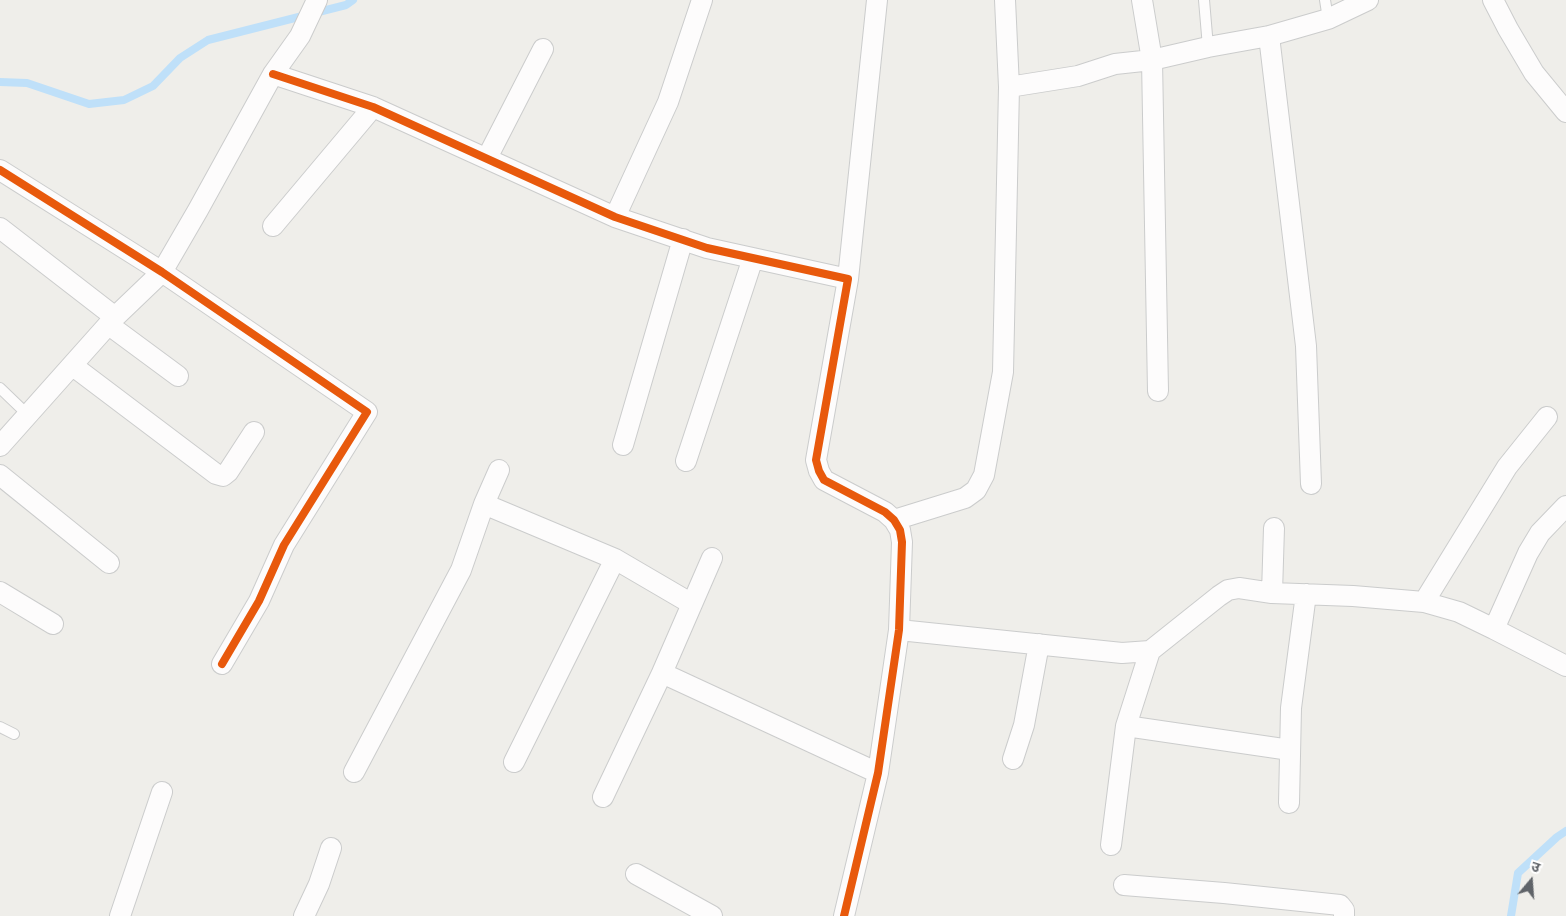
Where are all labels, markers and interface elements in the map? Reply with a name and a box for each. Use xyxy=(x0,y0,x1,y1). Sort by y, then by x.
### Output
north arrow xyxy=(1506,856,1556,906)
text: उ xyxy=(1529,858,1542,876)

